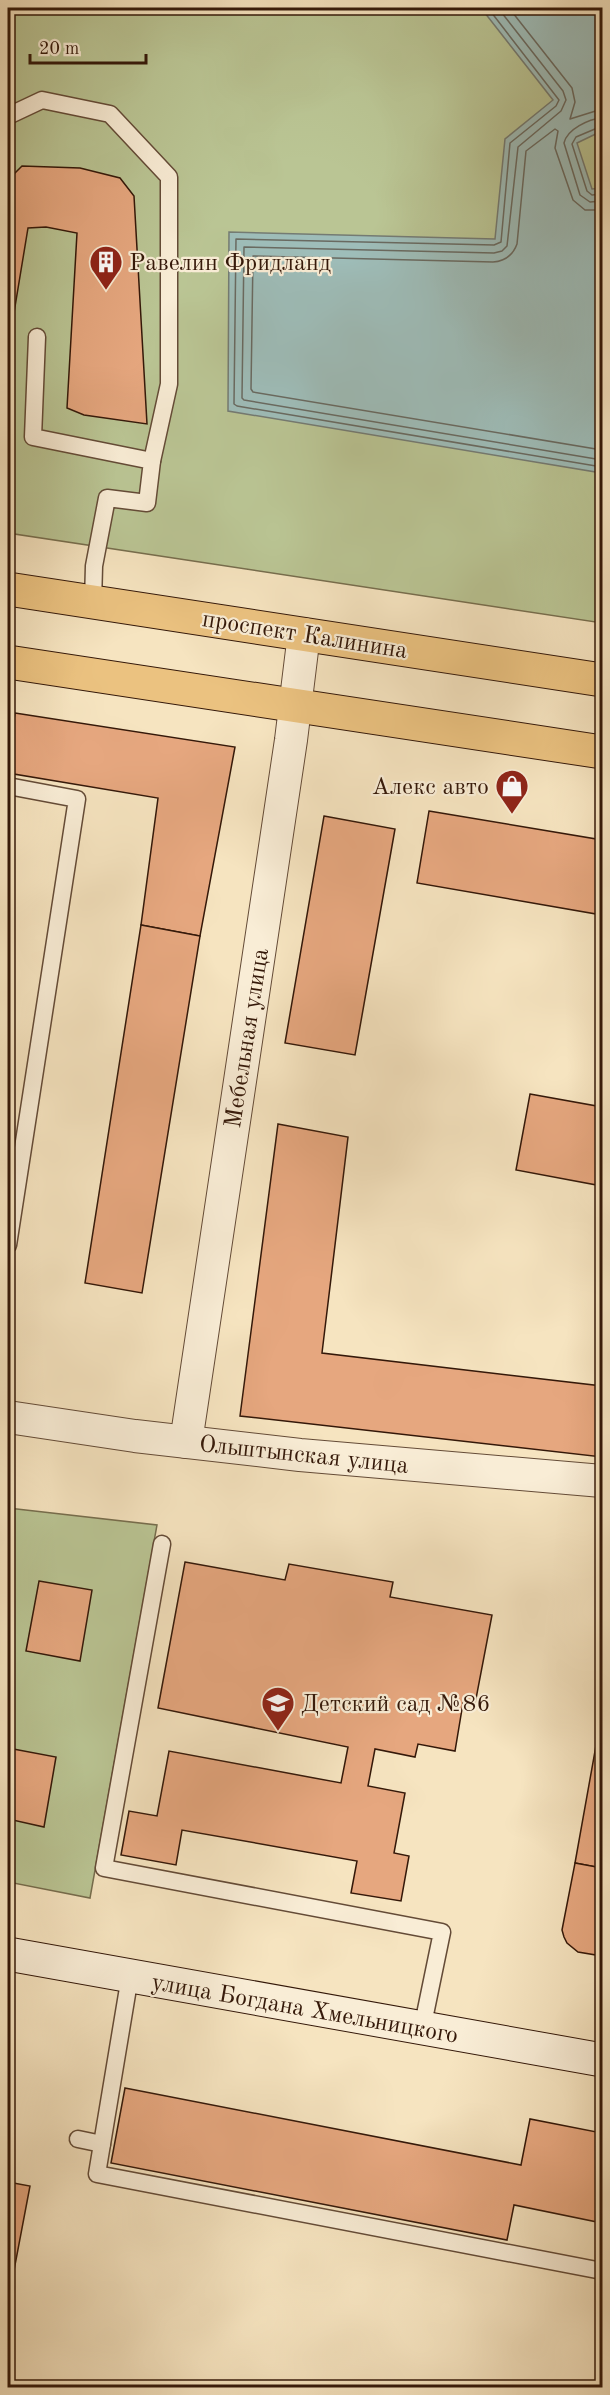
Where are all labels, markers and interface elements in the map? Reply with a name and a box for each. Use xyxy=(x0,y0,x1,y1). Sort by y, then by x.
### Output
scale bar xyxy=(30,27,146,65)
text: 20 m xyxy=(39,40,79,58)
building icon: Равелин Фридланд xyxy=(88,244,124,291)
place label: Равелин Фридланд xyxy=(129,252,331,276)
street label: проспект Калинина xyxy=(200,608,409,664)
shop icon: Алекс авто xyxy=(494,768,530,815)
place label: Алекс авто xyxy=(372,776,489,800)
street label: Мебельная улица xyxy=(222,947,274,1130)
street label: Ольштынская улица xyxy=(198,1433,410,1479)
school or university icon: Детский сад №86 xyxy=(260,1685,296,1732)
place label: Детский сад №86 xyxy=(301,1693,490,1717)
street label: улица Богдана Хмельницкого xyxy=(149,1971,460,2049)

